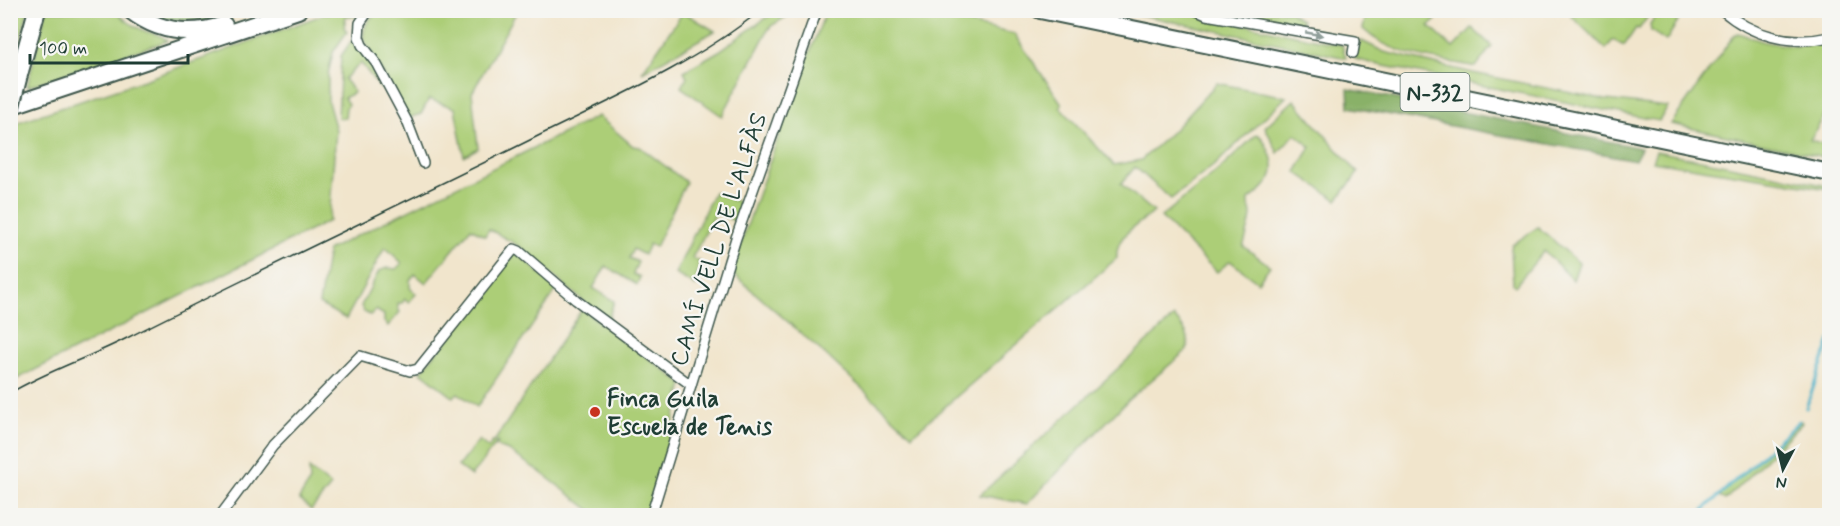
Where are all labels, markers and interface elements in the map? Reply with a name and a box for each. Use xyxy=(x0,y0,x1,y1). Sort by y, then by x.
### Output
scale bar xyxy=(30,27,188,65)
one-way arrow xyxy=(1304,30,1323,39)
text: 100 m xyxy=(39,37,87,61)
road number: N-332 xyxy=(1400,73,1470,111)
street label: CAMÍ VELL DE L'ALFÀS xyxy=(663,108,775,370)
place label: Finca Guila Escuela de Tenis xyxy=(607,384,772,443)
marker: Finca Guila Escuela de Tenis xyxy=(588,405,602,419)
north arrow xyxy=(1753,439,1813,499)
text: N xyxy=(1775,471,1788,493)

